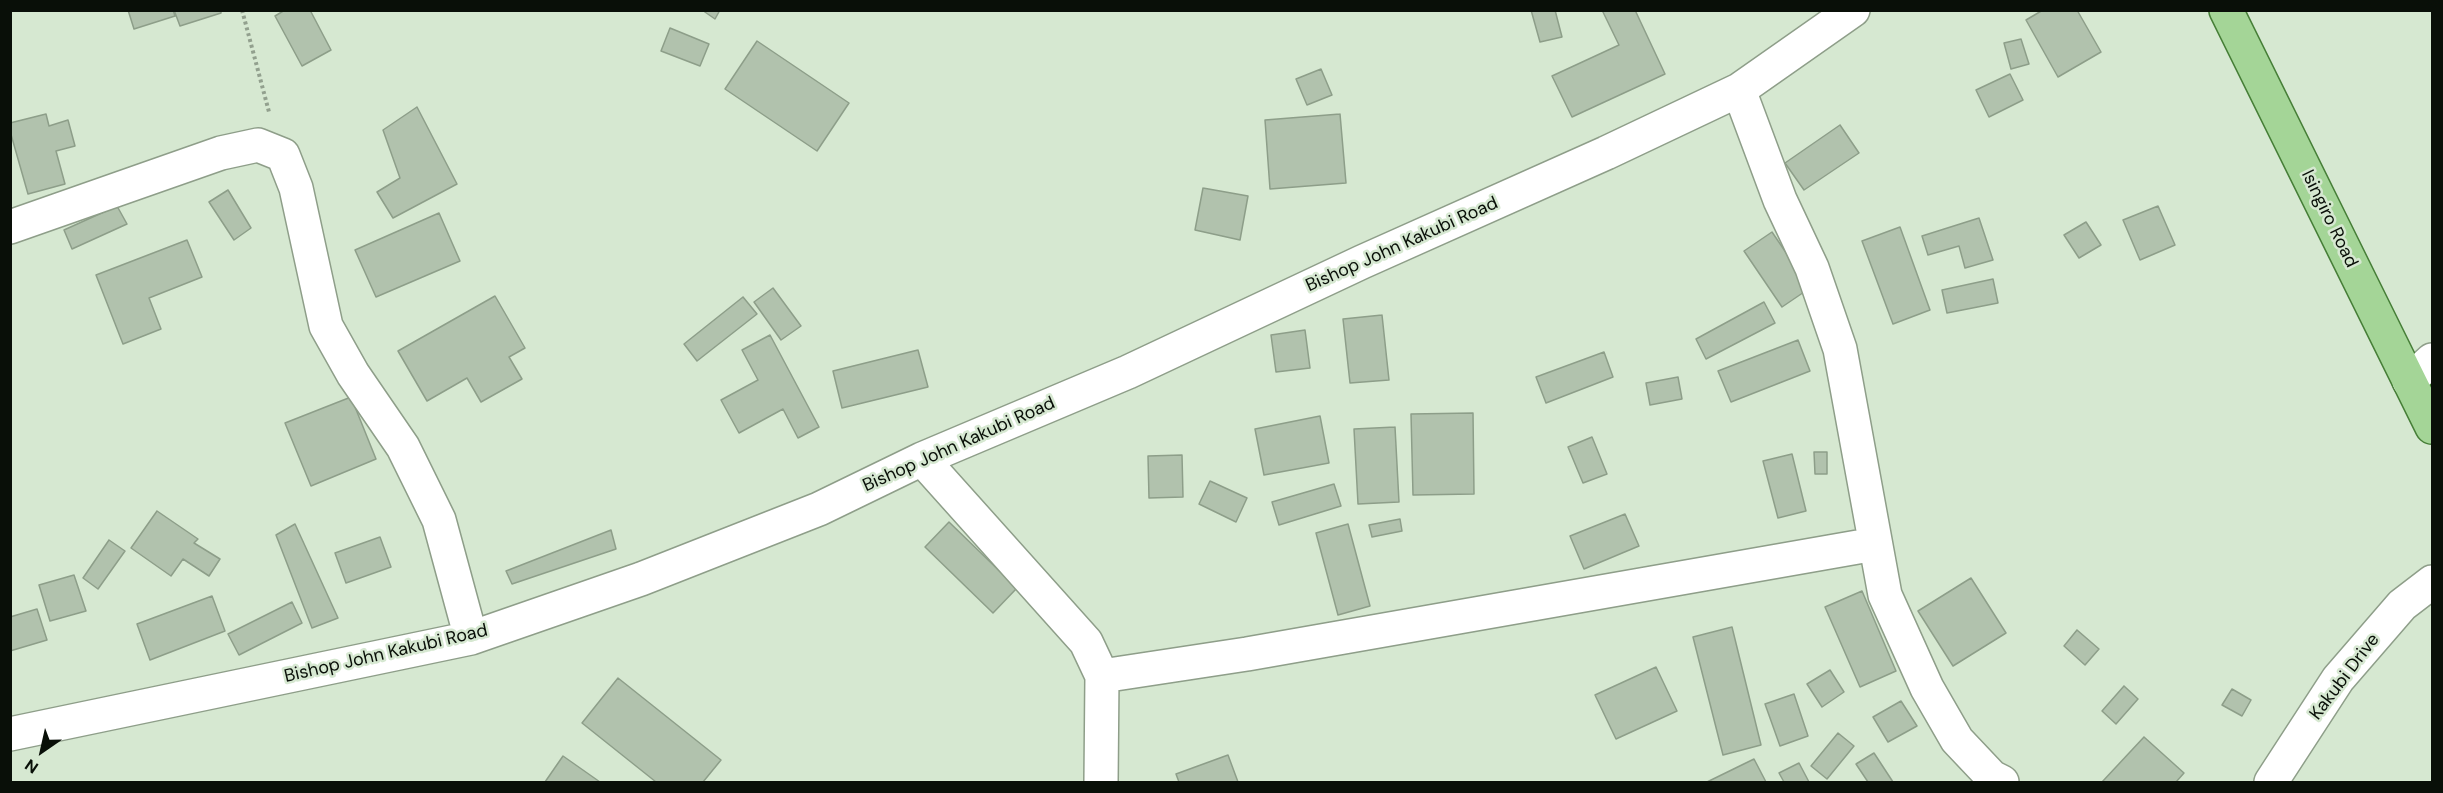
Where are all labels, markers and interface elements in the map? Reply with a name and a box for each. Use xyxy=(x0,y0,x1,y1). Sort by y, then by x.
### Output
street label: Isingiro Road xyxy=(2296,167,2362,271)
street label: Bishop John Kakubi Road xyxy=(1303,193,1501,297)
street label: Bishop John Kakubi Road xyxy=(860,393,1058,497)
street label: Bishop John Kakubi Road xyxy=(282,620,490,688)
street label: Kakubi Drive xyxy=(2306,630,2384,724)
north arrow xyxy=(12,721,72,781)
text: N xyxy=(21,754,42,778)

